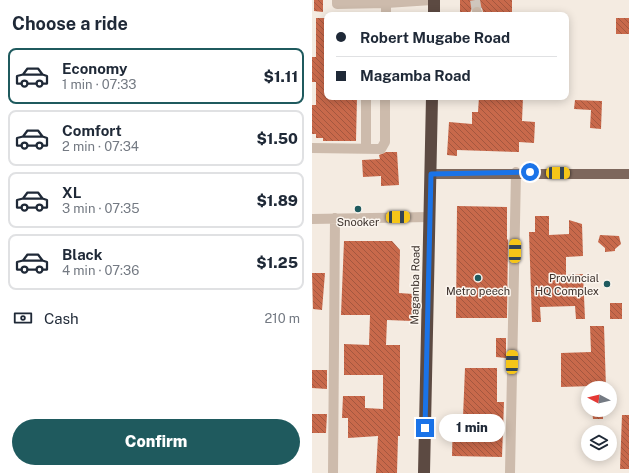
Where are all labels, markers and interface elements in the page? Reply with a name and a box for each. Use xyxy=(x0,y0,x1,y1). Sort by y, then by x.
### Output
text: Choose a ride xyxy=(12,13,128,34)
text: Robert Mugabe Road xyxy=(360,29,510,46)
icon: car xyxy=(14,58,50,94)
text: Economy xyxy=(62,60,127,77)
text: Magamba Road xyxy=(360,67,471,84)
text: $1.11 xyxy=(264,68,298,85)
text: 1 min · 07:33 xyxy=(62,77,136,92)
icon: car xyxy=(14,120,50,156)
text: Comfort xyxy=(62,122,122,139)
text: $1.50 xyxy=(256,130,298,147)
text: 2 min · 07:34 xyxy=(62,139,139,154)
route start xyxy=(521,163,539,181)
car xyxy=(546,167,570,179)
icon: car xyxy=(14,182,50,218)
text: XL xyxy=(62,184,81,201)
text: $1.89 xyxy=(256,192,298,209)
text: 3 min · 07:35 xyxy=(62,201,140,216)
marker: Snooker xyxy=(353,204,363,214)
car xyxy=(386,211,410,223)
place label: Snooker xyxy=(337,216,379,228)
car xyxy=(509,239,521,263)
icon: car xyxy=(14,244,50,280)
street label: Magamba Road xyxy=(408,245,422,325)
text: Black xyxy=(62,246,102,263)
text: $1.25 xyxy=(256,254,298,271)
text: 4 min · 07:36 xyxy=(62,263,139,278)
place label: Provincial HQ Complex xyxy=(535,272,599,297)
marker: Metro peech xyxy=(473,273,483,283)
marker: Provincial HQ Complex xyxy=(602,279,612,289)
place label: Metro peech xyxy=(446,285,510,297)
icon: cash xyxy=(12,307,34,329)
text: Cash xyxy=(44,310,79,327)
text: 210 m xyxy=(265,311,300,326)
car xyxy=(506,350,518,374)
north arrow xyxy=(581,381,617,417)
map controls xyxy=(581,381,617,461)
callout: 1 min xyxy=(439,414,505,442)
button: Confirm xyxy=(12,419,300,465)
route end xyxy=(416,419,434,437)
text: 1 min xyxy=(456,420,488,435)
button: layers xyxy=(581,425,617,461)

